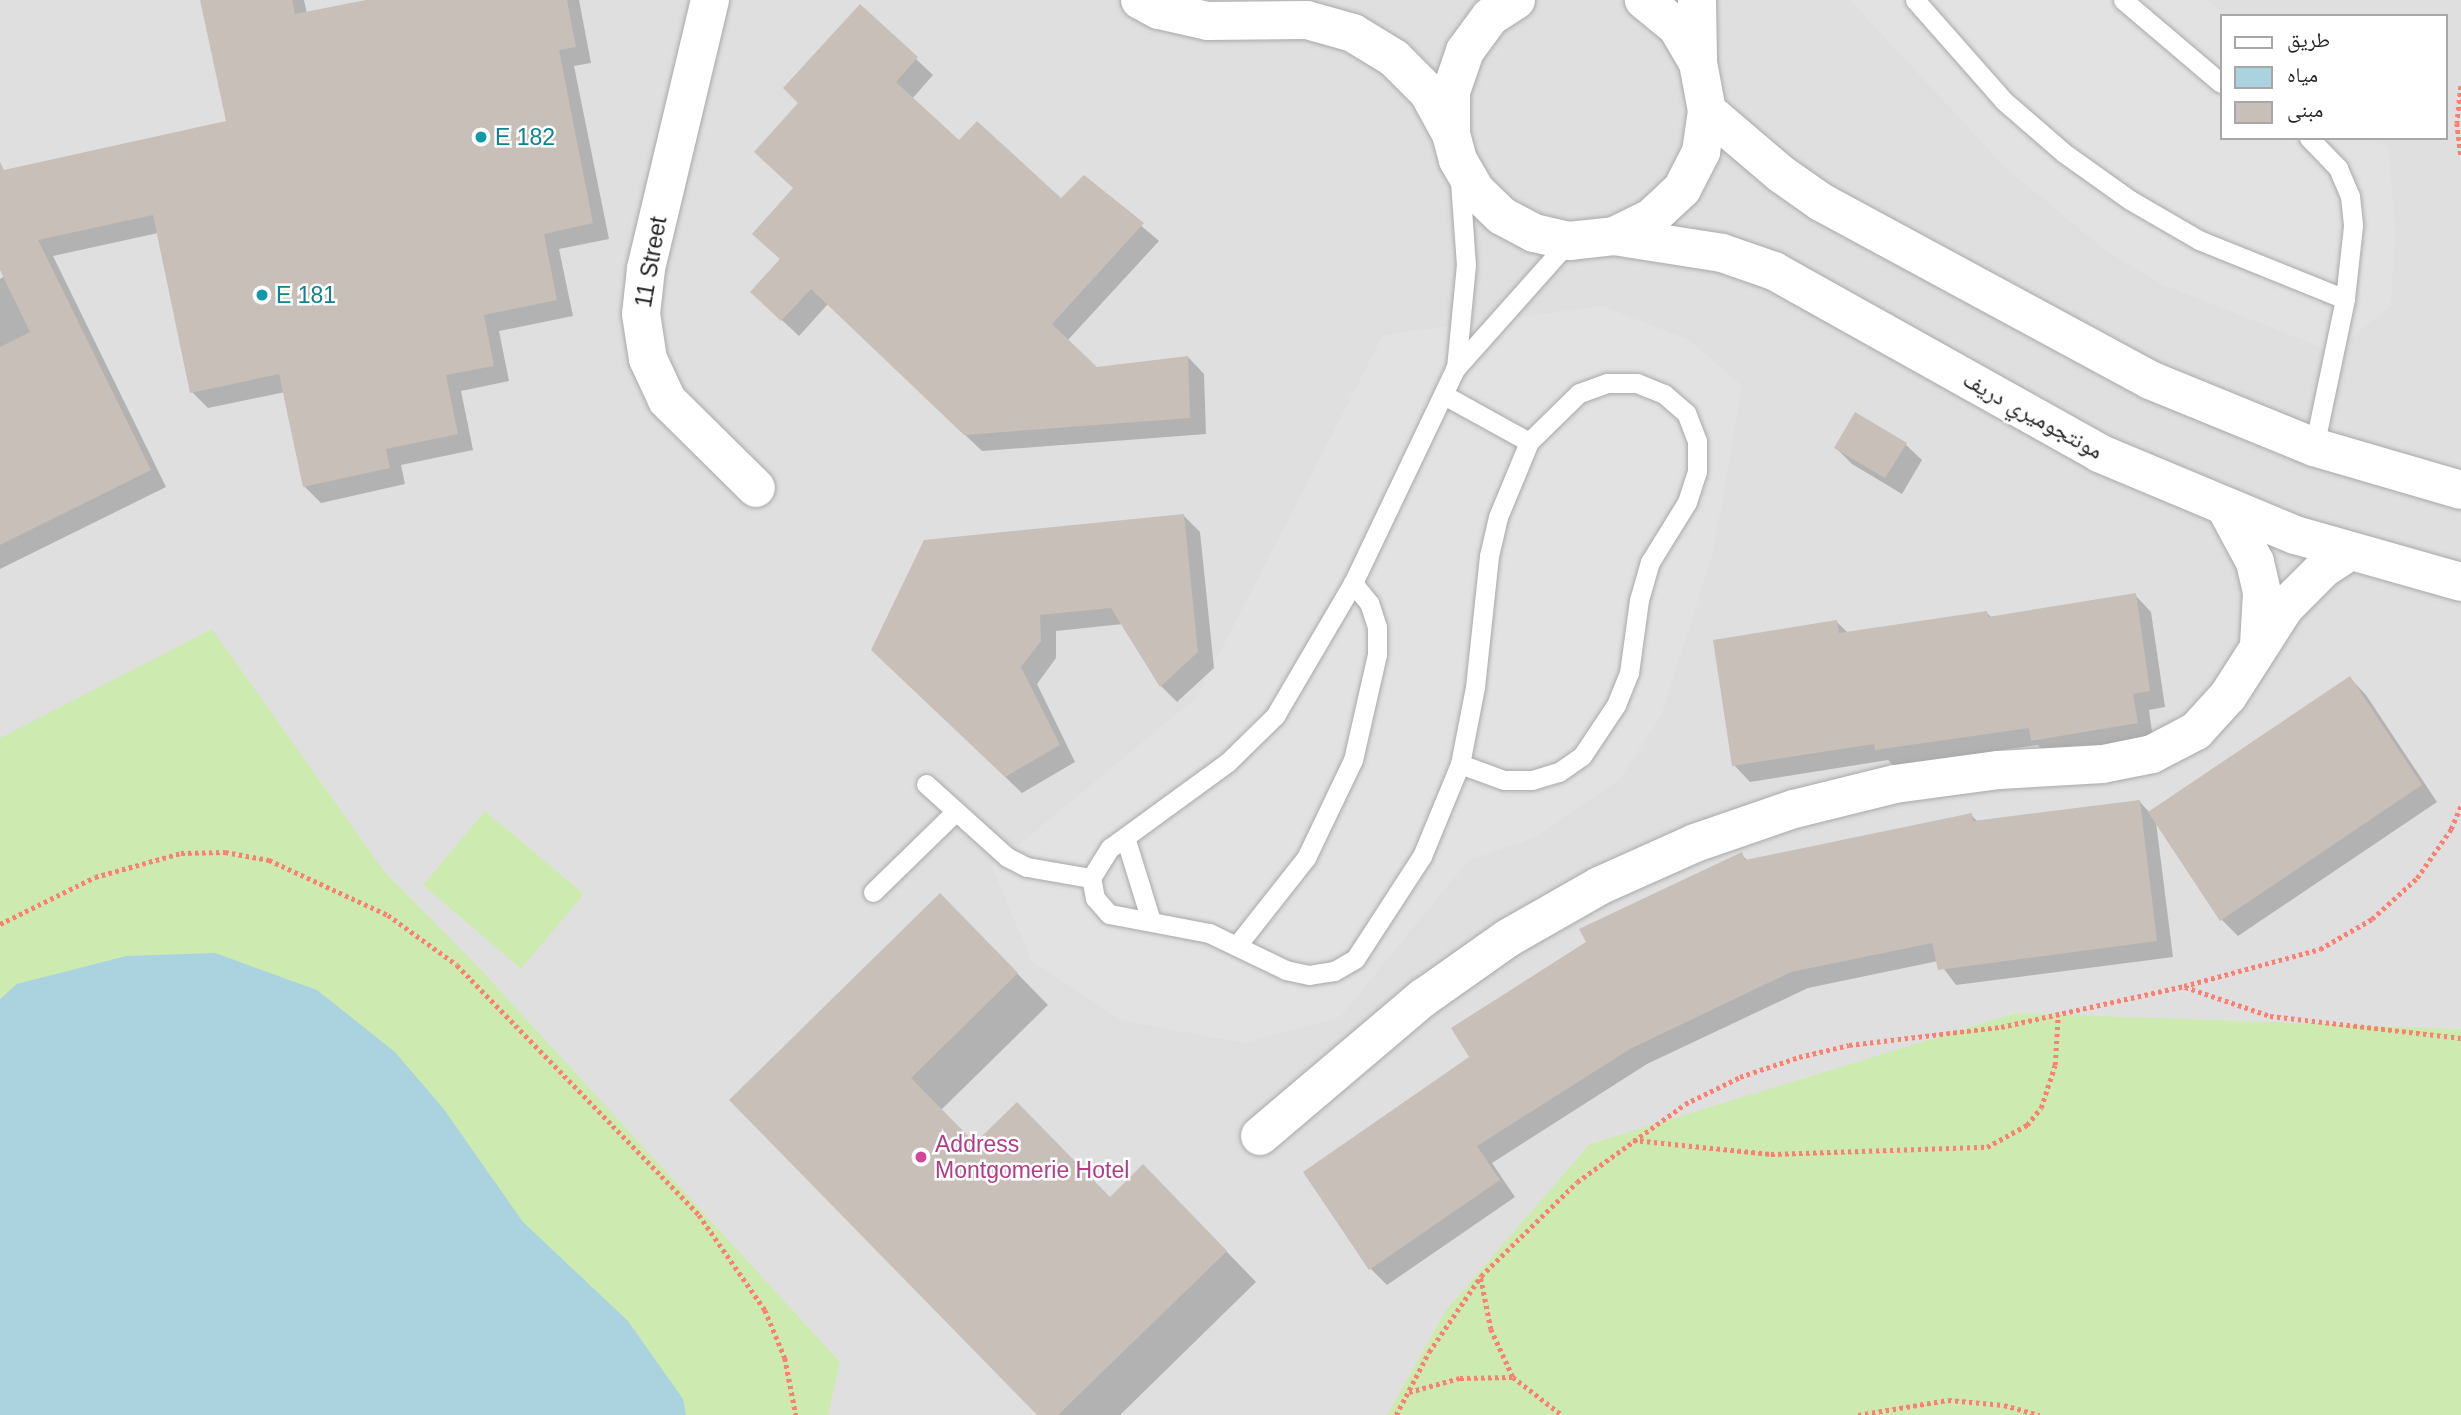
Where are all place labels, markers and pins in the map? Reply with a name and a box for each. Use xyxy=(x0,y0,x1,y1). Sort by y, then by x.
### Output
place label: E 182 xyxy=(495,123,555,151)
marker: E 182 xyxy=(473,129,489,145)
place label: E 181 xyxy=(276,281,336,309)
marker: E 181 xyxy=(254,287,270,303)
place label: Address Montgomerie Hotel xyxy=(935,1130,1129,1184)
marker: Address Montgomerie Hotel xyxy=(913,1149,929,1165)

